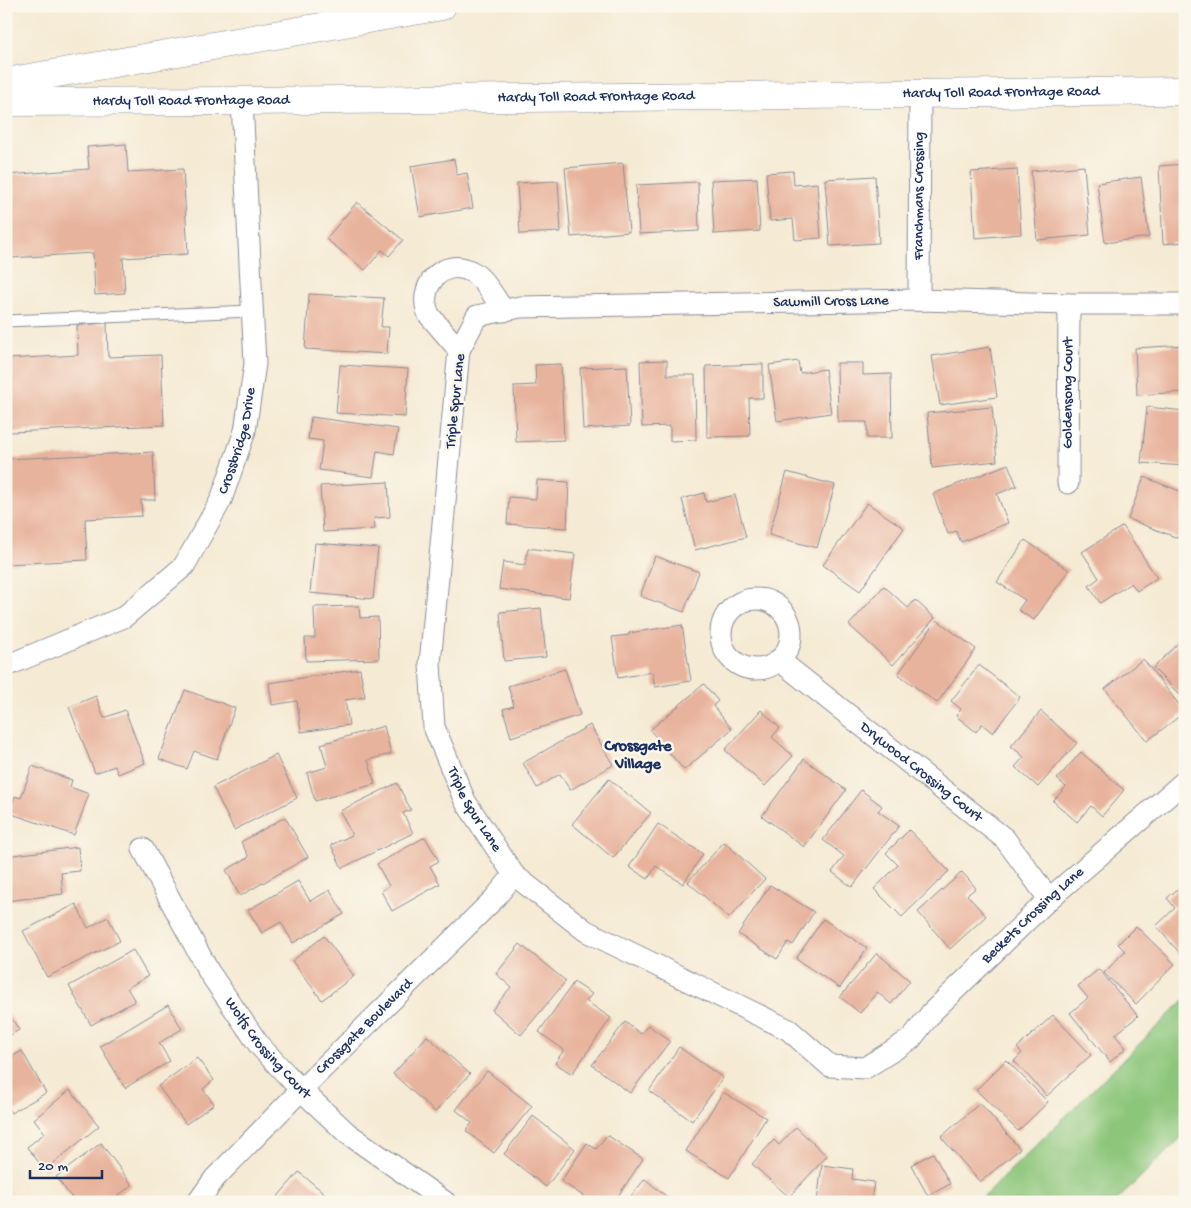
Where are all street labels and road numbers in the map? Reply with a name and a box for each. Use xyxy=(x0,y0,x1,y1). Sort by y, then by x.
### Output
street label: Hardy Toll Road Frontage Road xyxy=(902,83,1101,103)
street label: Hardy Toll Road Frontage Road xyxy=(497,87,696,107)
street label: Hardy Toll Road Frontage Road xyxy=(92,91,291,111)
street label: Franchmans Crossing xyxy=(910,132,929,261)
street label: Sawmill Cross Lane xyxy=(773,292,889,312)
street label: Goldensong Court xyxy=(1059,335,1078,449)
street label: Triple Spur Lane xyxy=(442,352,470,450)
street label: Crossbridge Drive xyxy=(215,386,260,497)
street label: Drywood Crossing Court xyxy=(855,718,987,828)
street label: Triple Spur Lane xyxy=(442,763,505,856)
street label: Beckets Crossing Lane xyxy=(977,863,1088,969)
street label: Crossgate Boulevard xyxy=(312,974,418,1079)
street label: Wolfs Crossing Court xyxy=(220,994,316,1105)

